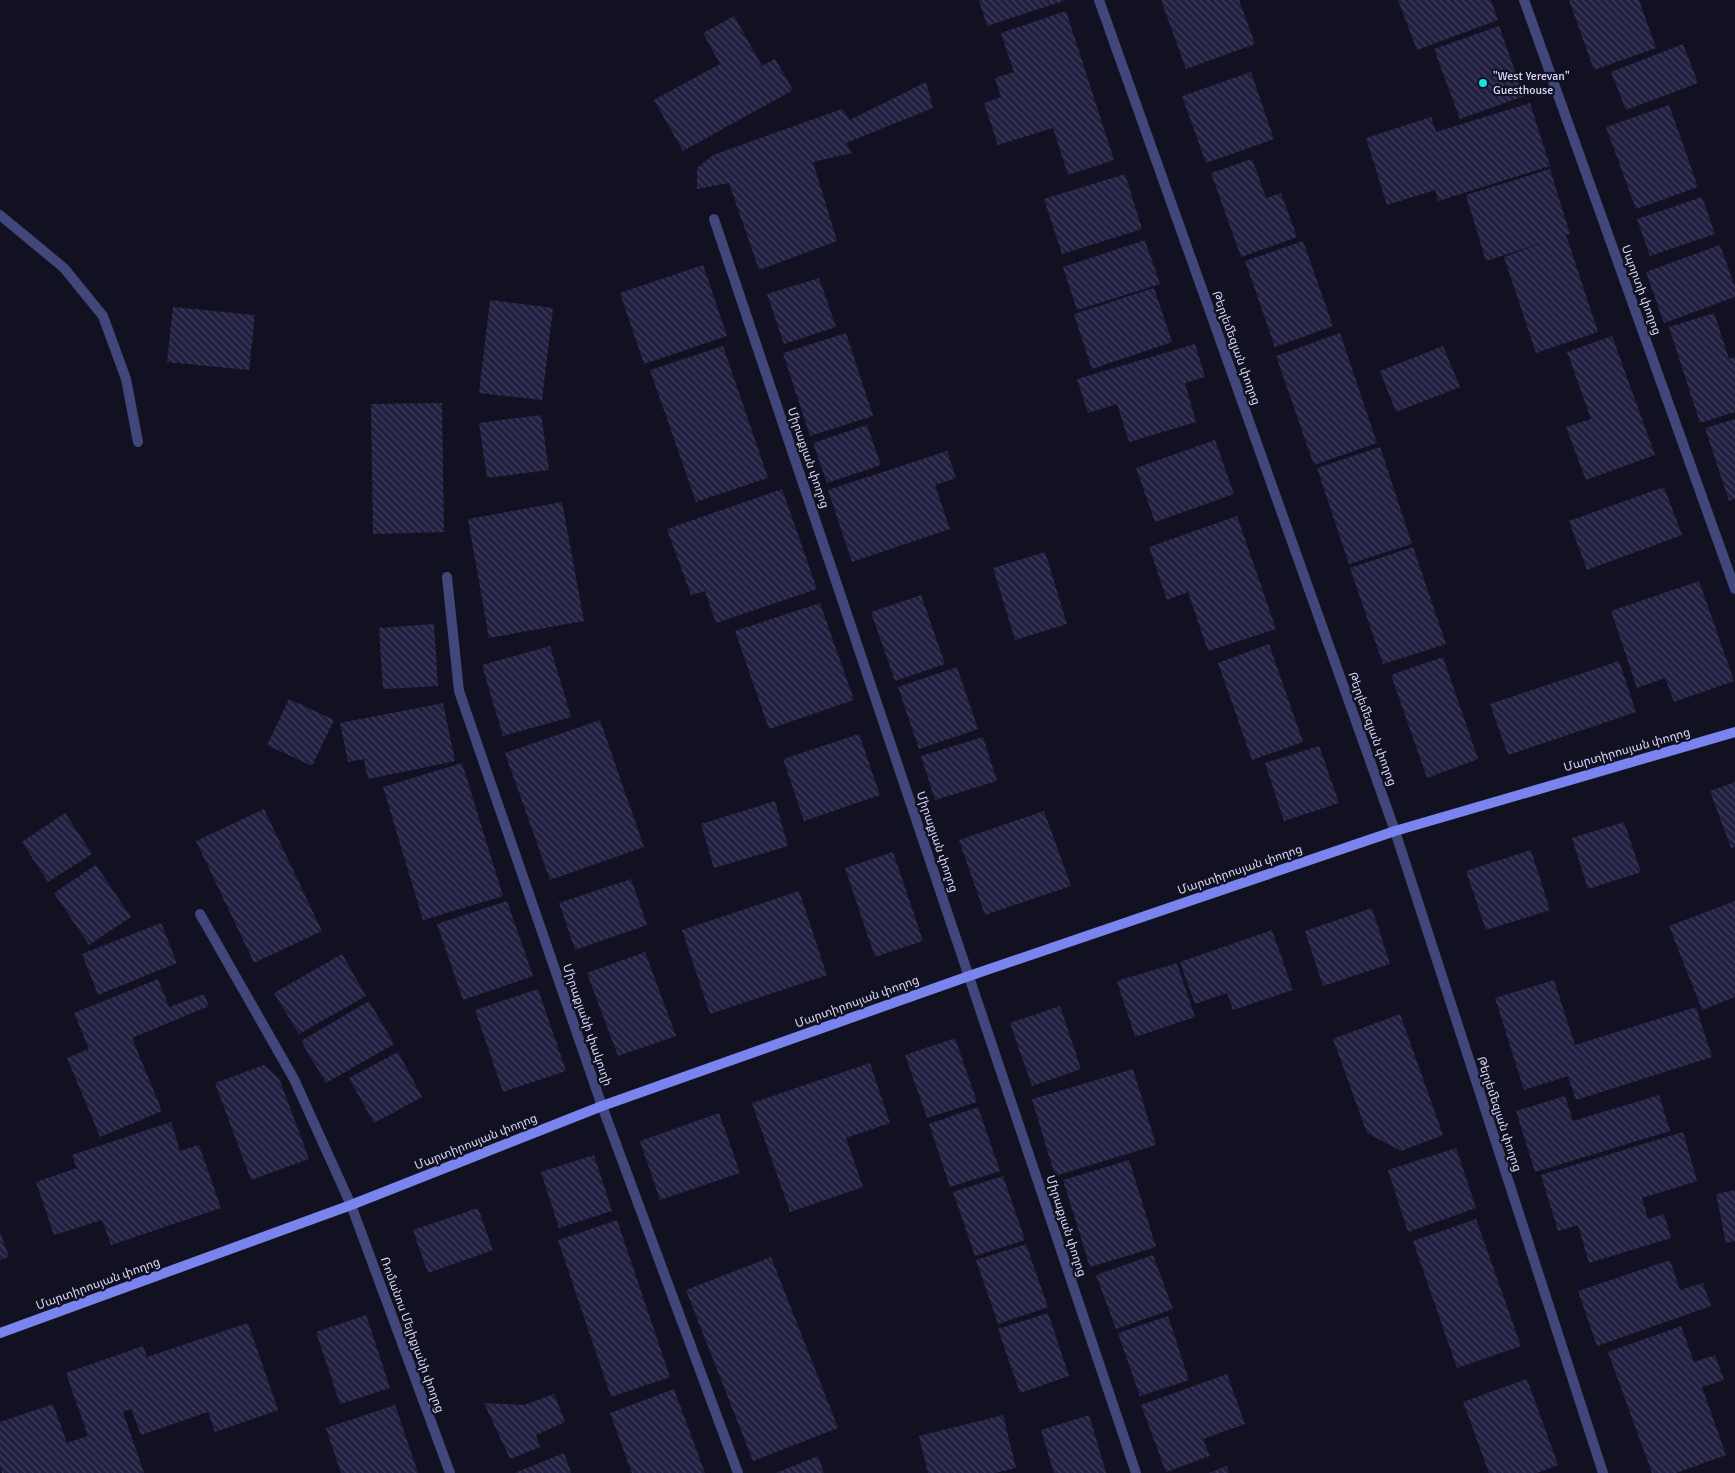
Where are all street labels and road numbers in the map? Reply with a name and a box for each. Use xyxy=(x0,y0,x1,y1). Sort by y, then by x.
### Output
street label: Սպորտի փողոց xyxy=(1618,243,1664,337)
street label: Թերլեմեզյան փողոց xyxy=(1208,289,1264,407)
street label: Միրաքյան փողոց xyxy=(784,406,832,510)
street label: Թերլեմեզյան փողոց xyxy=(1344,670,1400,788)
street label: Մարտիրոսյան փողոց xyxy=(1562,725,1692,775)
street label: Միրաքյան փողոց xyxy=(913,790,961,894)
street label: Մարտիրոսյան փողոց xyxy=(1176,842,1304,898)
street label: Միրաքյանի փակուղի xyxy=(559,962,615,1088)
street label: Մարտիրոսյան փողոց xyxy=(793,973,921,1031)
street label: Թերլեմեզյան փողոց xyxy=(1473,1055,1525,1173)
street label: Մարտիրոսյան փողոց xyxy=(412,1111,540,1173)
street label: Միրաքյան փողոց xyxy=(1043,1173,1089,1279)
street label: Մարտիրոսյան փողոց xyxy=(34,1255,162,1313)
street label: Ռոմանոս Մելիքյանի փողոց xyxy=(377,1255,447,1415)

